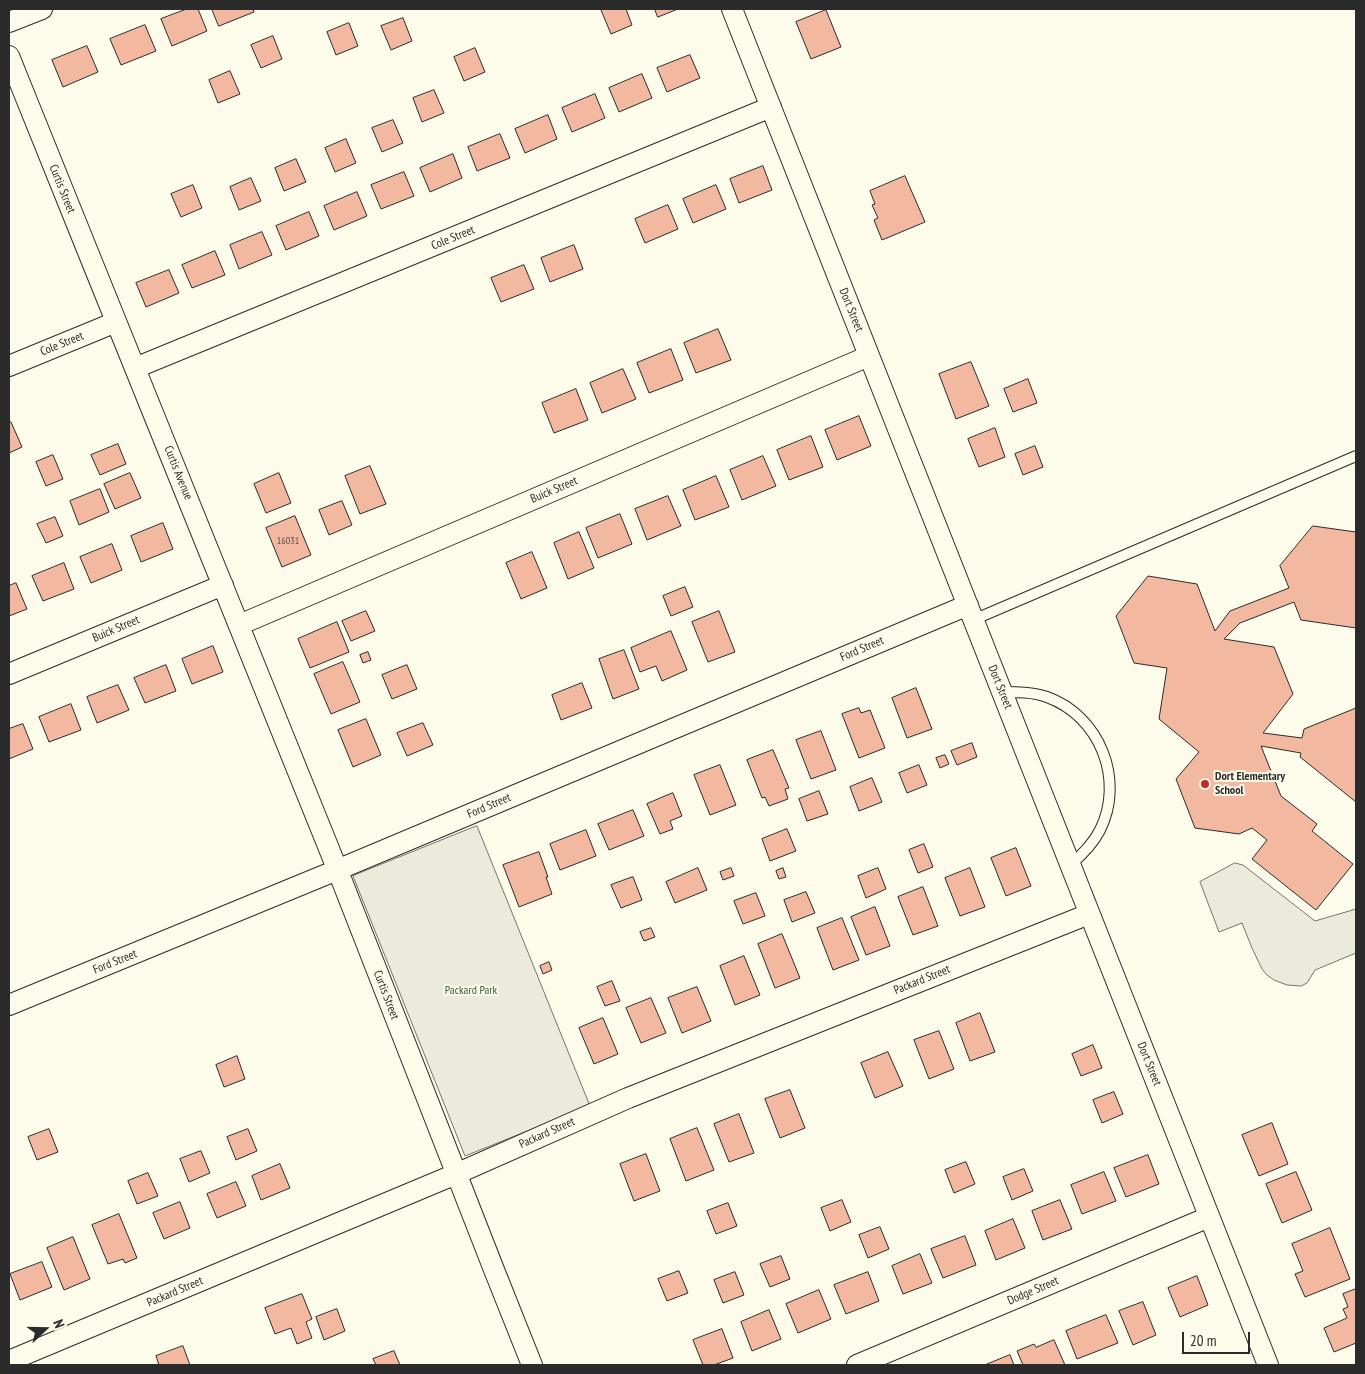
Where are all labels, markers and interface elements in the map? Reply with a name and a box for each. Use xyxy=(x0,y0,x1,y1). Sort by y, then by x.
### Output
street label: Curtis Street xyxy=(46,162,78,216)
street label: Cole Street xyxy=(429,223,477,253)
street label: Dort Street xyxy=(836,286,866,334)
street label: Cole Street xyxy=(38,329,86,359)
street label: Curtis Avenue xyxy=(161,444,195,502)
street label: Buick Street xyxy=(528,474,580,506)
house number: 16031 xyxy=(277,535,299,547)
street label: Buick Street xyxy=(90,613,142,645)
street label: Ford Street xyxy=(838,633,886,665)
street label: Dort Street xyxy=(985,663,1015,711)
place label: Dort Elementary School xyxy=(1215,770,1285,798)
marker: Dort Elementary School xyxy=(1199,778,1211,790)
street label: Ford Street xyxy=(465,790,513,822)
street label: Ford Street xyxy=(91,947,139,977)
street label: Packard Street xyxy=(892,962,952,998)
street label: Curtis Street xyxy=(370,968,402,1022)
park label: Packard Park xyxy=(445,984,497,998)
street label: Dort Street xyxy=(1134,1040,1164,1088)
street label: Packard Street xyxy=(517,1114,577,1152)
street label: Packard Street xyxy=(145,1274,205,1310)
street label: Dodge Street xyxy=(1005,1274,1061,1308)
north arrow xyxy=(20,1304,70,1354)
text: N xyxy=(49,1317,69,1330)
scale bar xyxy=(1185,1322,1252,1354)
text: 20 m xyxy=(1190,1331,1216,1350)

